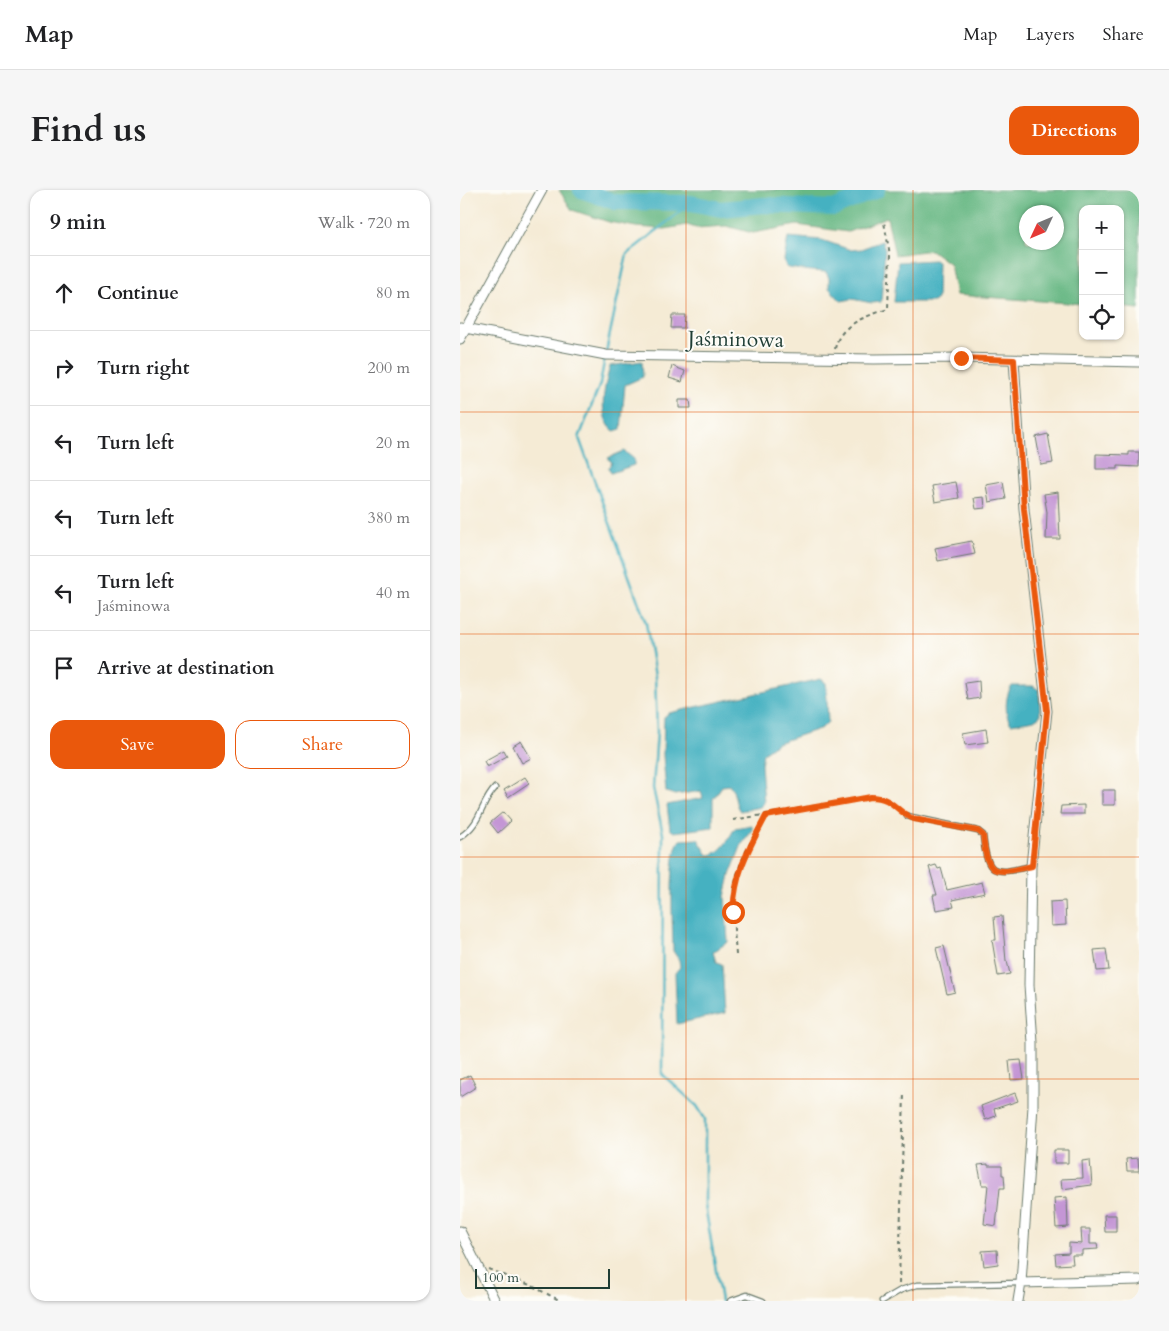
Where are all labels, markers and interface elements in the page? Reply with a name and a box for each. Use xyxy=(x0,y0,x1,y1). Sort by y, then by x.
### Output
text: Map xyxy=(25,18,74,51)
text: Map xyxy=(963,22,998,47)
text: Layers xyxy=(1026,22,1075,47)
text: Share xyxy=(1103,22,1144,47)
text: Find us xyxy=(30,106,146,154)
button: Directions xyxy=(1009,106,1139,155)
north arrow xyxy=(1019,205,1064,250)
map controls xyxy=(1079,205,1124,340)
button: + xyxy=(1079,205,1124,250)
text: 9 min xyxy=(50,208,106,237)
text: Walk · 720 m xyxy=(318,212,410,234)
button: − xyxy=(1079,250,1124,295)
icon: ahead xyxy=(50,279,78,307)
text: Continue xyxy=(97,280,179,306)
text: 80 m xyxy=(376,282,410,304)
button: locate xyxy=(1079,295,1124,340)
street label: Jaśminowa xyxy=(685,324,784,355)
route end xyxy=(950,347,973,370)
icon: right xyxy=(50,354,78,382)
text: Turn right xyxy=(97,355,189,381)
text: 200 m xyxy=(368,357,410,379)
icon: left xyxy=(50,429,78,457)
text: Turn left xyxy=(97,430,174,456)
text: 20 m xyxy=(376,432,410,454)
icon: left xyxy=(50,504,78,532)
text: Turn left xyxy=(97,505,174,531)
text: 380 m xyxy=(368,507,410,529)
text: Turn left xyxy=(97,569,174,595)
icon: left xyxy=(50,579,78,607)
text: 40 m xyxy=(376,582,410,604)
text: Jaśminowa xyxy=(97,595,170,617)
icon: arrive xyxy=(50,654,78,682)
text: Arrive at destination xyxy=(97,655,274,681)
button: Save xyxy=(50,720,225,769)
button: Share xyxy=(235,720,410,769)
route start xyxy=(722,901,745,924)
scale bar xyxy=(475,1266,610,1289)
text: 100 m xyxy=(482,1268,519,1287)

